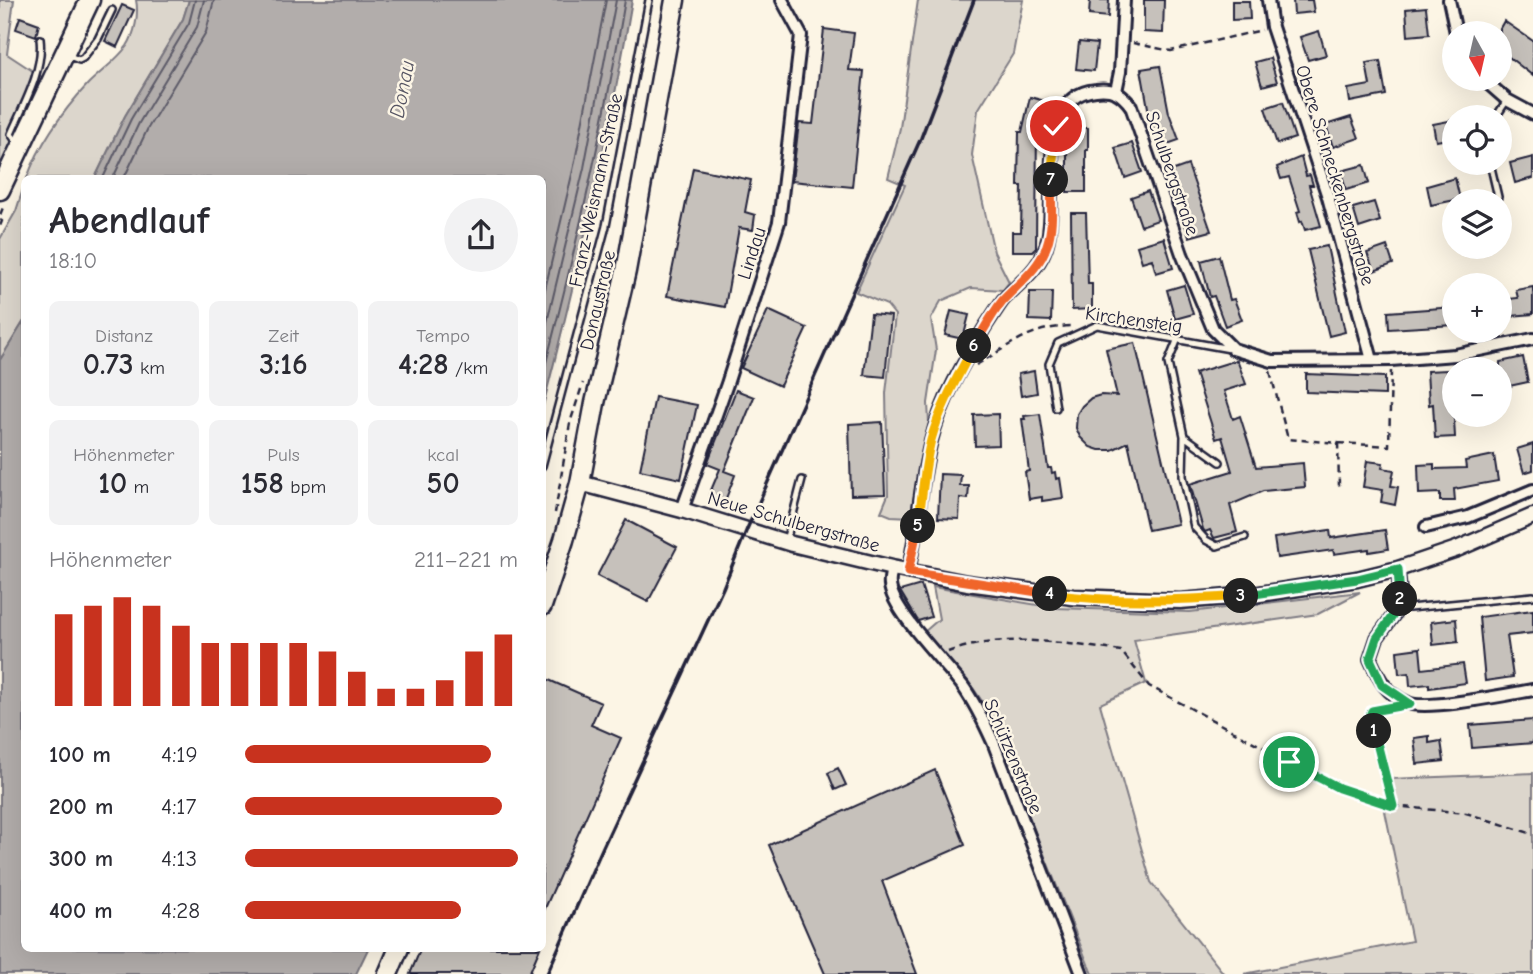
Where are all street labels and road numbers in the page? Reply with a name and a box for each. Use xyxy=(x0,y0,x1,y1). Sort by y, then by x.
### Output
street label: Obere Schneckenbergstraße xyxy=(1291,62,1379,288)
street label: Franz-Weismann-Straße xyxy=(565,91,627,289)
street label: Schulbergstraße xyxy=(1140,108,1204,238)
street label: Lindau xyxy=(733,224,771,282)
street label: Donaustraße xyxy=(576,248,620,352)
street label: Kirchensteig xyxy=(1084,302,1184,338)
street label: Neue Schulbergstraße xyxy=(705,487,882,557)
street label: Schützenstraße xyxy=(979,696,1047,817)

